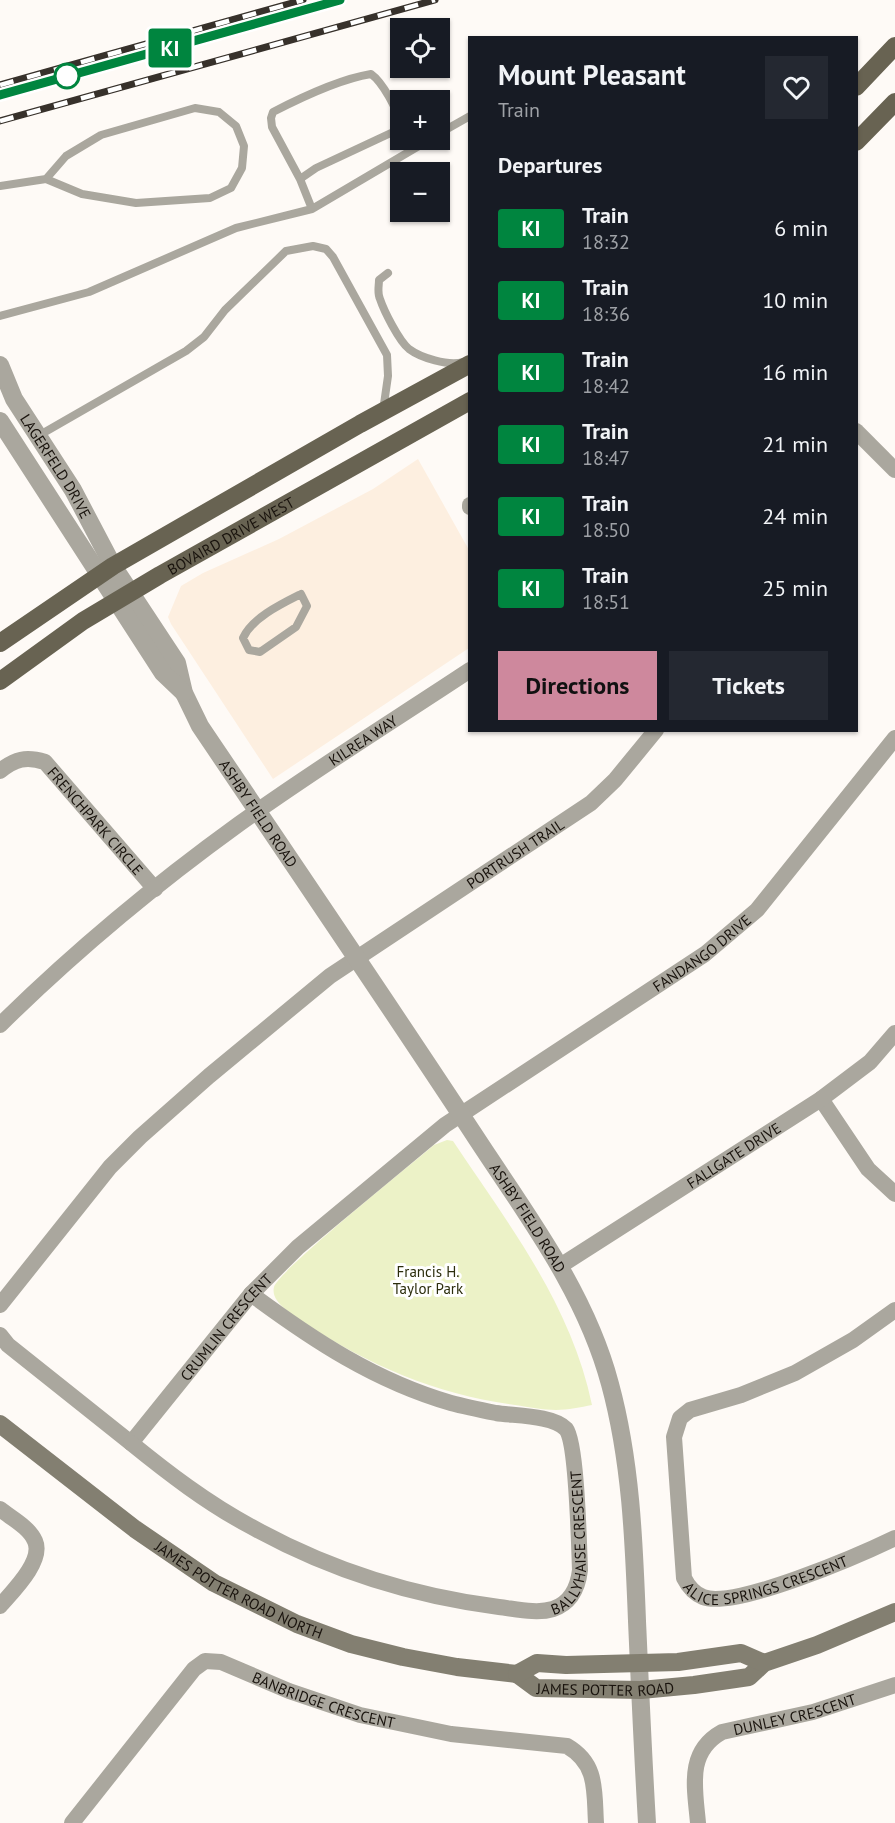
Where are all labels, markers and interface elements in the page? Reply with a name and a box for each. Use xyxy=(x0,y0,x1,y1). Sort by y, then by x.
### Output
map controls xyxy=(390,18,450,222)
button: locate xyxy=(390,18,450,78)
line badge: KI xyxy=(143,28,197,68)
text: KI xyxy=(160,35,180,62)
text: Mount Pleasant xyxy=(498,56,686,93)
button: heart xyxy=(765,56,828,119)
unlabelled marker xyxy=(54,63,80,89)
button: + xyxy=(390,90,450,150)
text: Train xyxy=(498,97,540,123)
text: Departures xyxy=(498,151,602,179)
button: − xyxy=(390,162,450,222)
text: Train xyxy=(582,201,629,229)
text: 6 min xyxy=(774,214,828,242)
text: KI xyxy=(521,215,541,242)
text: 18:32 xyxy=(582,229,630,255)
text: Train xyxy=(582,273,629,301)
text: 10 min xyxy=(762,286,828,314)
text: KI xyxy=(521,287,541,314)
text: 18:36 xyxy=(582,301,630,327)
text: Train xyxy=(582,345,629,373)
text: 16 min xyxy=(762,358,828,386)
text: KI xyxy=(521,359,541,386)
text: 18:42 xyxy=(582,373,630,399)
street label: LAGERFELD DRIVE xyxy=(17,410,96,521)
text: Train xyxy=(582,417,629,445)
text: 21 min xyxy=(762,430,828,458)
text: KI xyxy=(521,431,541,458)
text: 18:47 xyxy=(582,445,630,471)
text: Train xyxy=(582,489,629,517)
street label: BOVAIRD DRIVE WEST xyxy=(164,492,298,579)
text: 24 min xyxy=(762,502,828,530)
text: KI xyxy=(521,503,541,530)
text: 18:50 xyxy=(582,517,630,543)
text: Train xyxy=(582,561,629,589)
text: 25 min xyxy=(762,574,828,602)
text: KI xyxy=(521,575,541,602)
text: 18:51 xyxy=(582,589,630,615)
button: Directions xyxy=(498,651,657,720)
button: Tickets xyxy=(669,651,828,720)
street label: KILREA WAY xyxy=(325,710,401,770)
street label: ASHBY FIELD ROAD xyxy=(216,756,302,871)
street label: FRENCHPARK CIRCLE xyxy=(44,763,148,879)
street label: PORTRUSH TRAIL xyxy=(463,814,568,892)
street label: FANDANGO DRIVE xyxy=(649,910,755,996)
street label: FALLGATE DRIVE xyxy=(683,1118,784,1192)
street label: ASHBY FIELD ROAD xyxy=(486,1159,570,1276)
park label: Francis H. Taylor Park xyxy=(393,1262,464,1298)
street label: CRUMLIN CRESCENT xyxy=(176,1269,276,1384)
street label: BALLYHAISE CRESCENT xyxy=(548,1469,590,1619)
street label: JAMES POTTER ROAD NORTH xyxy=(151,1536,325,1642)
street label: ALICE SPRINGS CRESCENT xyxy=(680,1550,851,1608)
street label: BANBRIDGE CRESCENT xyxy=(250,1667,398,1732)
street label: JAMES POTTER ROAD xyxy=(535,1677,675,1700)
street label: DUNLEY CRESCENT xyxy=(731,1689,859,1739)

